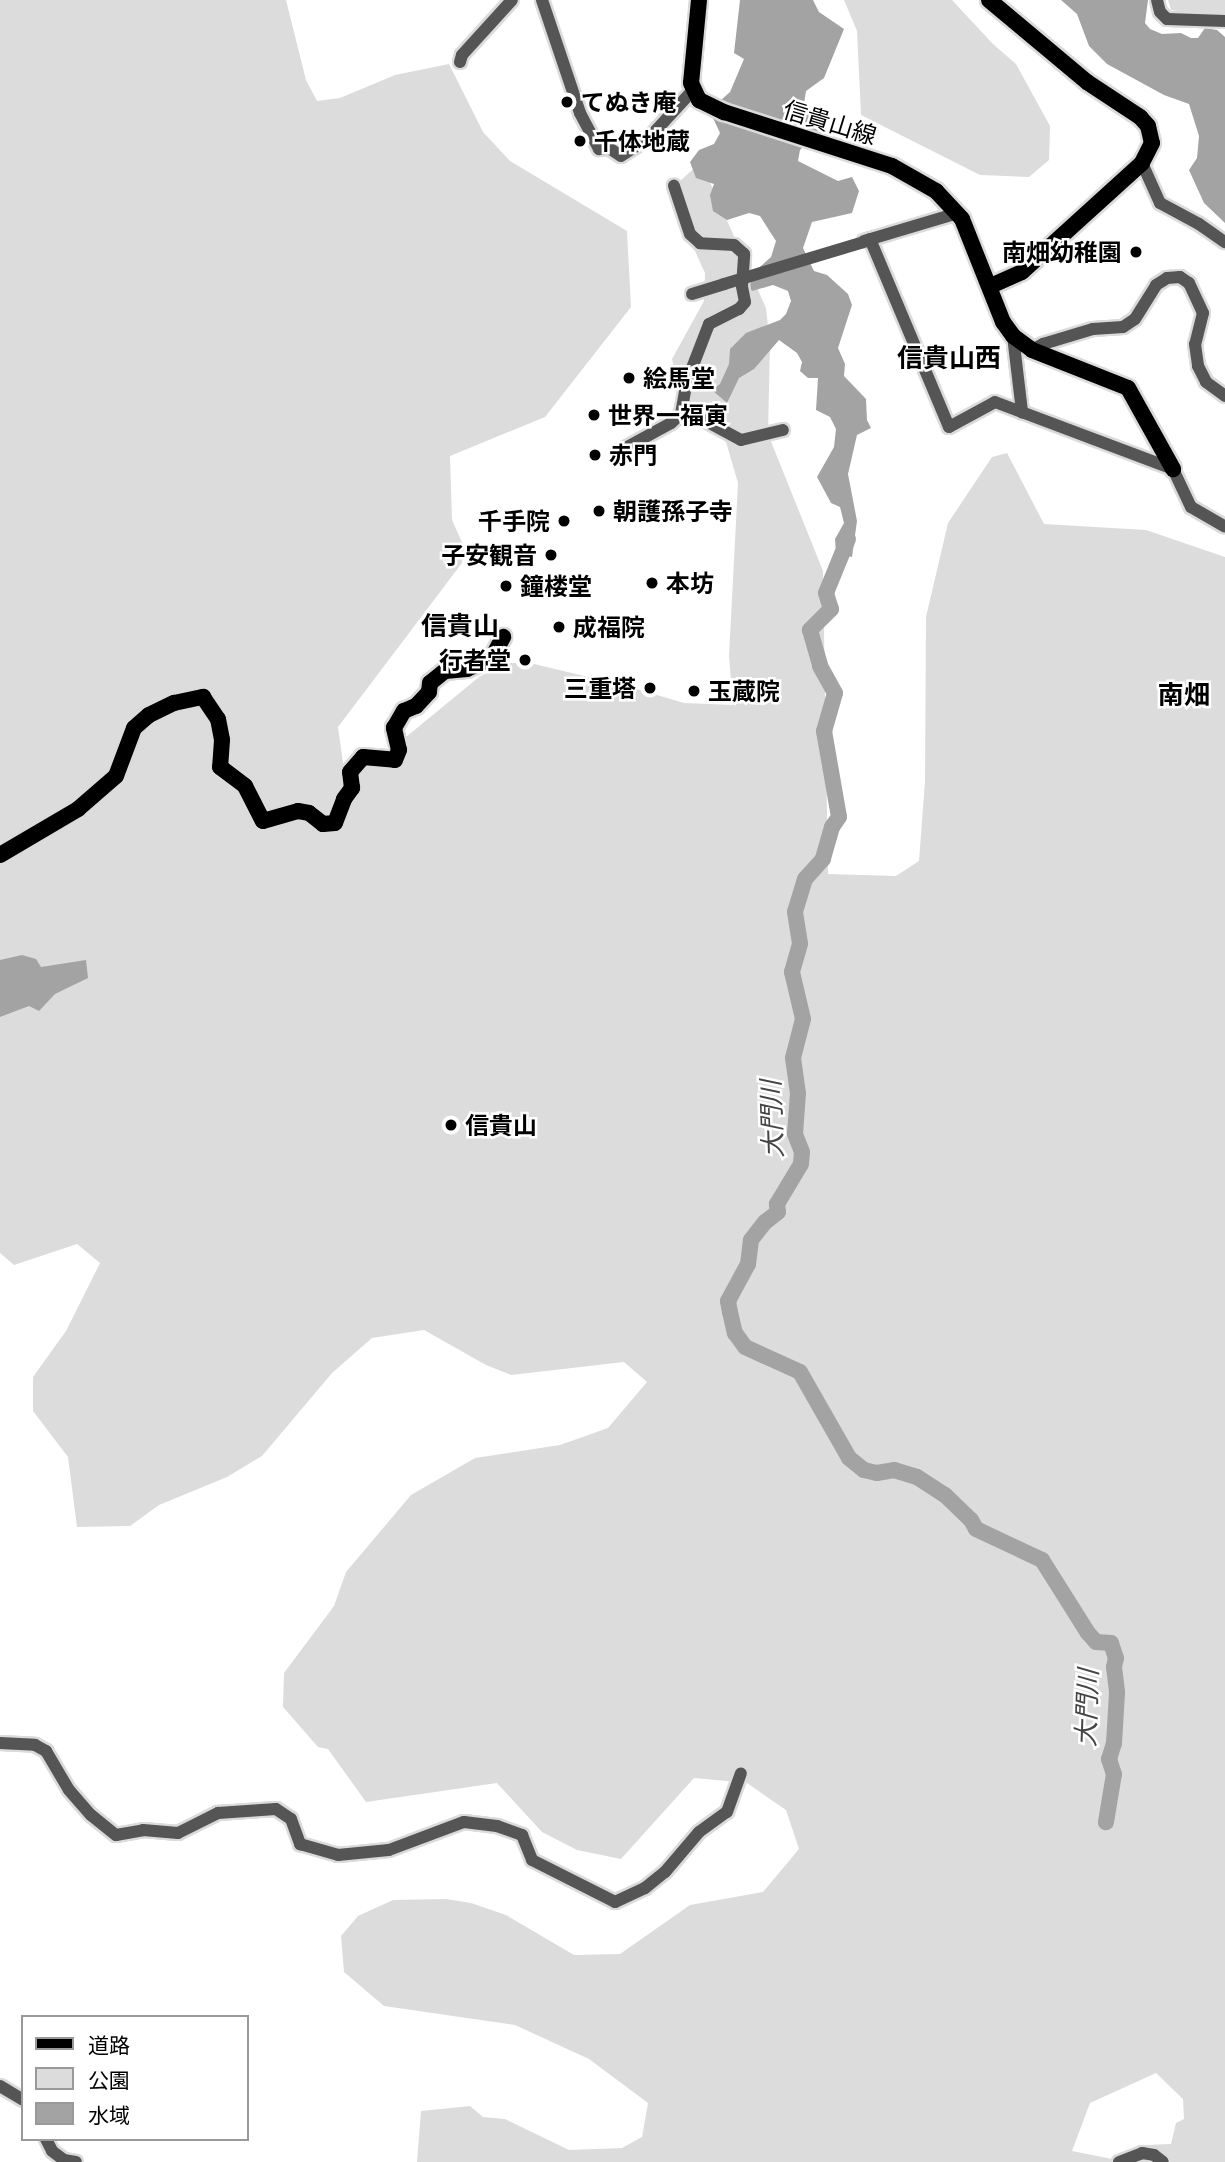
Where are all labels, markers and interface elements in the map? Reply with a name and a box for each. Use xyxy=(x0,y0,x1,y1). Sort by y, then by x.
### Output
place label: てぬき庵 xyxy=(581,88,677,116)
marker: てぬき庵 xyxy=(559,94,575,110)
street label: 信貴山線 xyxy=(780,94,880,150)
place label: 千体地蔵 xyxy=(594,127,690,155)
marker: 千体地蔵 xyxy=(572,133,588,149)
place label: 南畑幼稚園 xyxy=(1002,238,1122,266)
marker: 南畑幼稚園 xyxy=(1128,244,1144,260)
district label: 信貴山西 xyxy=(897,342,1001,374)
place label: 絵馬堂 xyxy=(643,364,715,392)
marker: 絵馬堂 xyxy=(621,370,637,386)
place label: 世界一福寅 xyxy=(608,401,728,429)
marker: 世界一福寅 xyxy=(586,407,602,423)
place label: 赤門 xyxy=(609,441,657,469)
marker: 赤門 xyxy=(587,447,603,463)
place label: 朝護孫子寺 xyxy=(613,497,733,525)
marker: 朝護孫子寺 xyxy=(591,503,607,519)
place label: 千手院 xyxy=(478,507,550,535)
marker: 千手院 xyxy=(556,513,572,529)
place label: 子安観音 xyxy=(441,541,537,569)
marker: 子安観音 xyxy=(543,547,559,563)
place label: 本坊 xyxy=(666,569,714,597)
place label: 鐘楼堂 xyxy=(520,572,592,600)
marker: 本坊 xyxy=(644,575,660,591)
marker: 鐘楼堂 xyxy=(498,578,514,594)
district label: 信貴山 xyxy=(421,610,499,642)
place label: 成福院 xyxy=(573,613,645,641)
marker: 成福院 xyxy=(551,619,567,635)
place label: 行者堂 xyxy=(439,646,511,674)
marker: 行者堂 xyxy=(517,652,533,668)
place label: 三重塔 xyxy=(564,674,636,702)
place label: 玉蔵院 xyxy=(708,677,780,705)
district label: 南畑 xyxy=(1158,679,1210,711)
marker: 三重塔 xyxy=(642,680,658,696)
marker: 玉蔵院 xyxy=(686,683,702,699)
water label: 大門川 xyxy=(755,1079,789,1159)
place label: 信貴山 xyxy=(465,1111,537,1139)
marker: 信貴山 xyxy=(443,1117,459,1133)
water label: 大門川 xyxy=(1070,1668,1104,1748)
legend xyxy=(21,2015,248,2141)
text: 道路 xyxy=(88,2031,130,2059)
text: 公園 xyxy=(88,2066,130,2094)
text: 水域 xyxy=(88,2101,130,2129)

